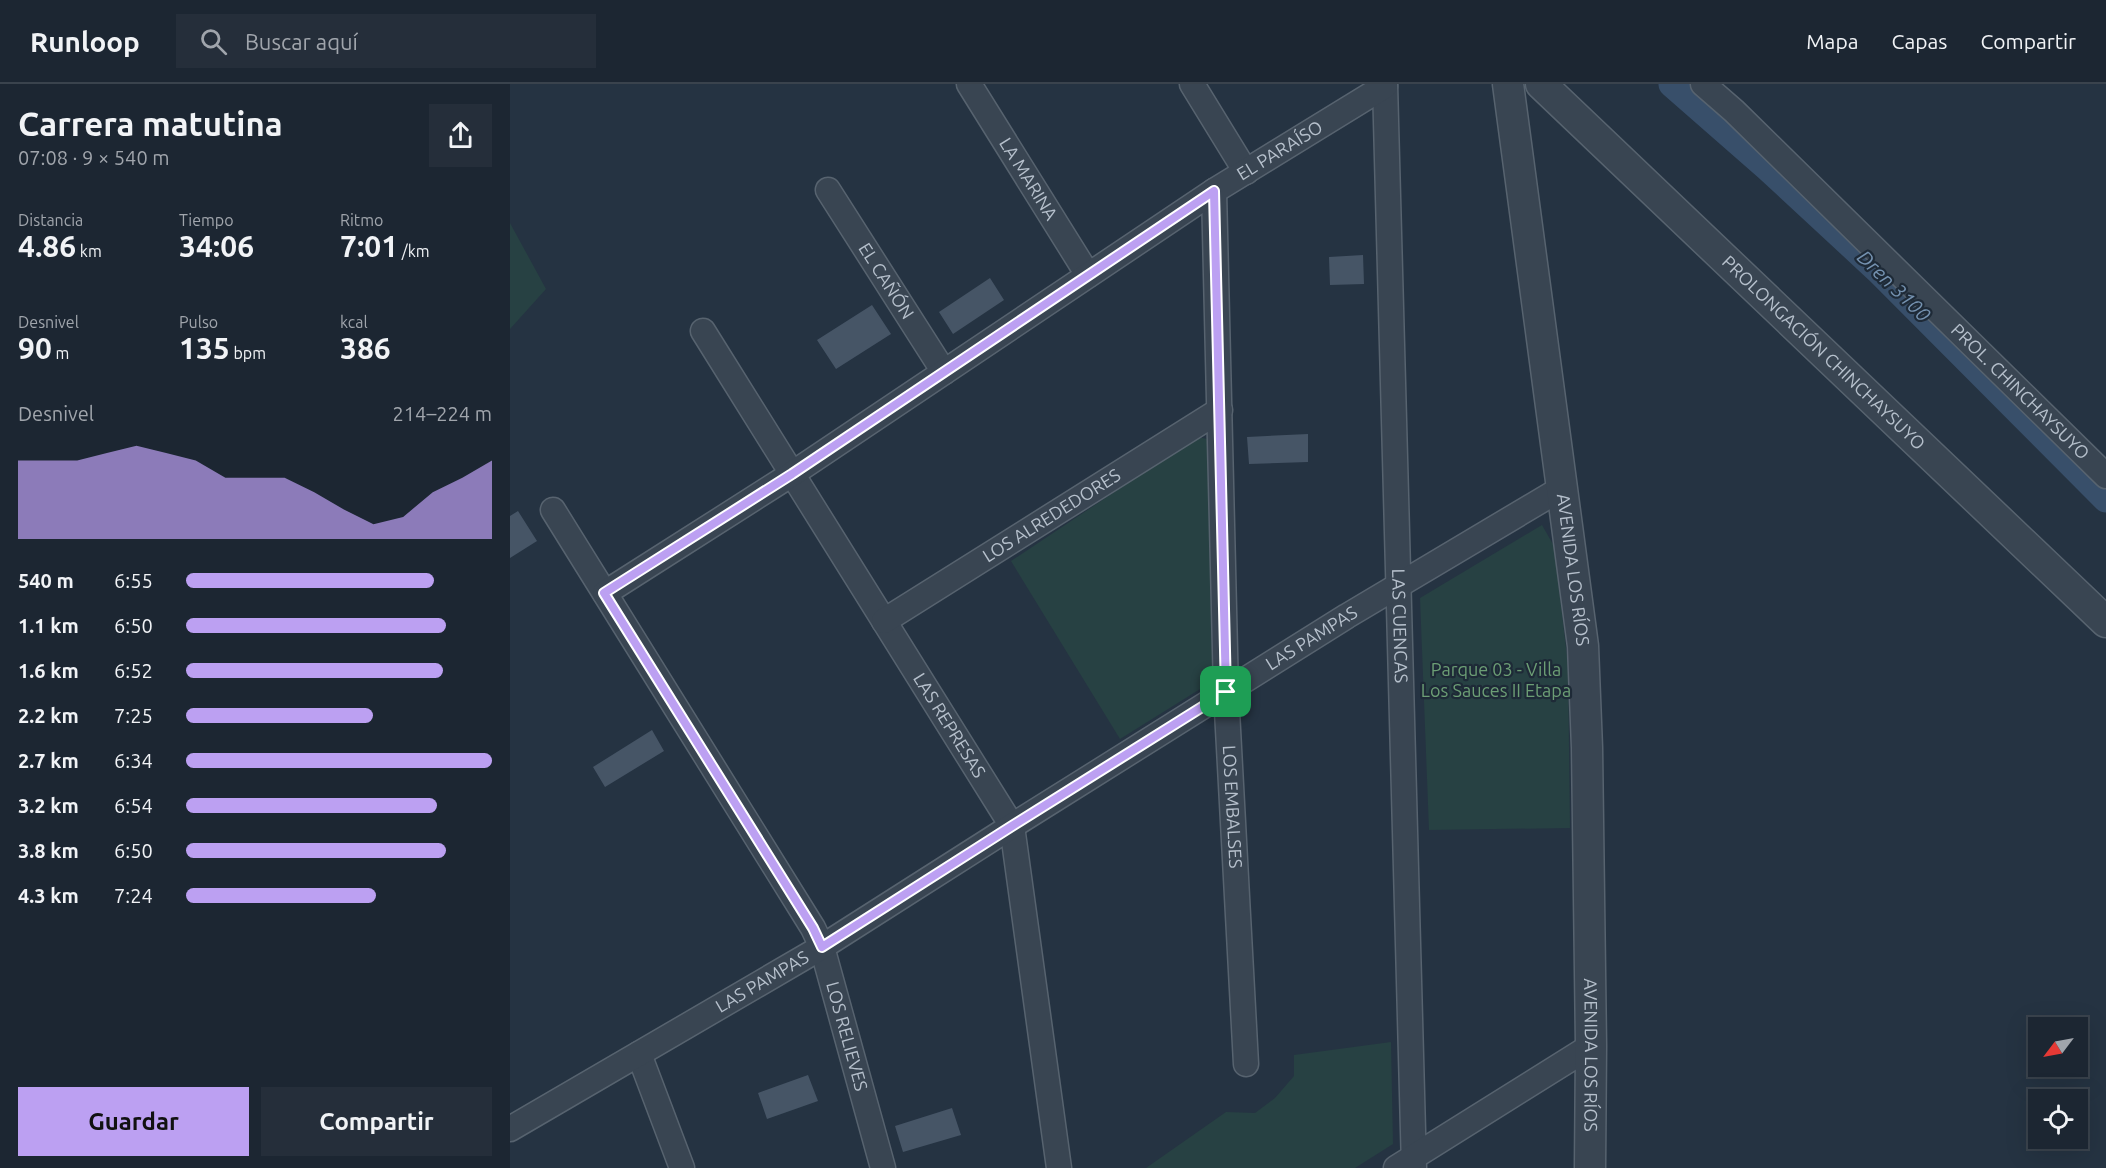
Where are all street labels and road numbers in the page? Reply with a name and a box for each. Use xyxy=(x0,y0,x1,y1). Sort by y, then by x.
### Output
street label: EL PARAÍSO xyxy=(1233,116,1326,184)
street label: LA MARINA xyxy=(996,134,1062,224)
street label: EL CAÑÓN xyxy=(855,239,919,322)
street label: PROLONGACIÓN CHINCHAYSUYO xyxy=(1719,251,1930,453)
street label: PROL. CHINCHAYSUYO xyxy=(1948,319,2094,463)
street label: LOS ALREDEDORES xyxy=(979,464,1124,566)
street label: AVENIDA LOS RÍOS xyxy=(1554,492,1594,647)
street label: LAS CUENCAS xyxy=(1389,568,1412,683)
street label: LAS PAMPAS xyxy=(1262,601,1360,673)
street label: LAS REPRESAS xyxy=(910,669,990,781)
street label: LOS EMBALSES xyxy=(1220,744,1246,869)
street label: LAS PAMPAS xyxy=(712,946,812,1016)
street label: AVENIDA LOS RÍOS xyxy=(1581,978,1603,1132)
street label: LOS RELIEVES xyxy=(823,979,872,1093)

